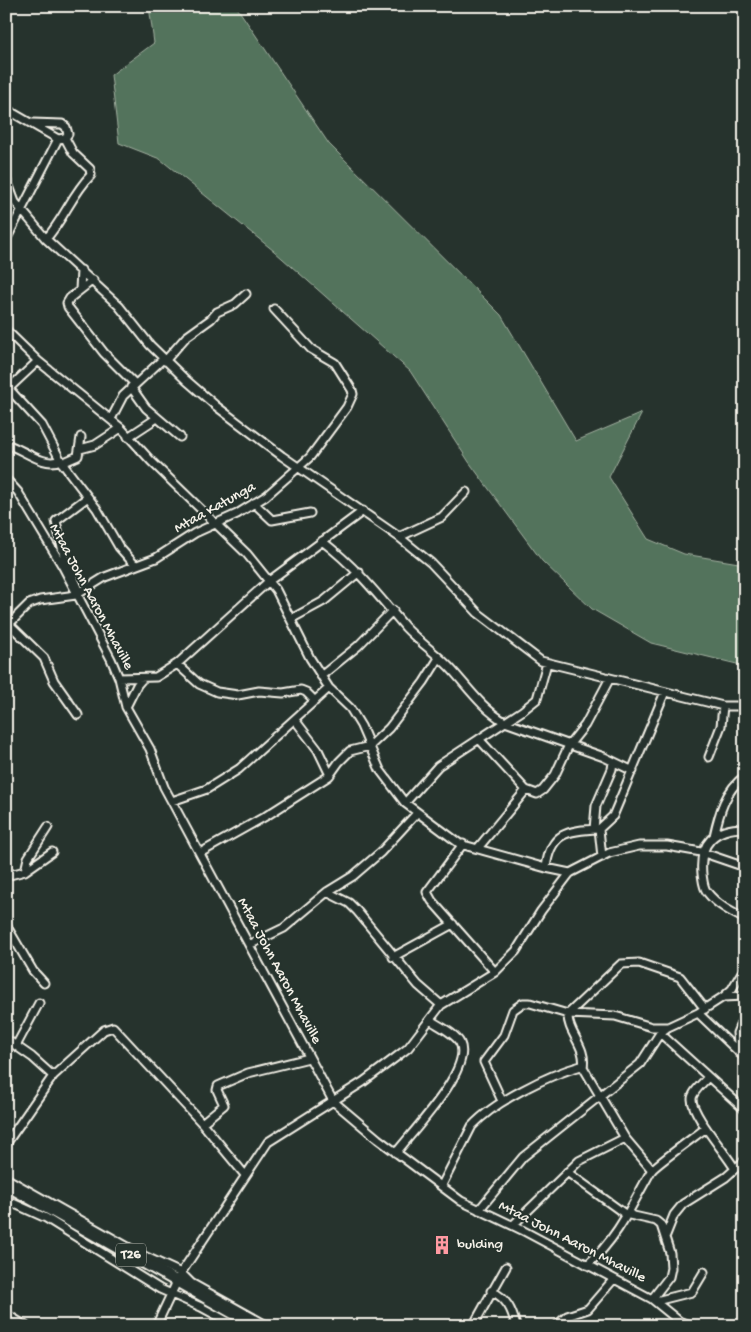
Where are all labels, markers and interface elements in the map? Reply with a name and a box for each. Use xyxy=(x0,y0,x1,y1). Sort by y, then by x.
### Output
street label: Mtaa Katunga xyxy=(171,478,260,538)
street label: Mtaa John Aaron Mhaville xyxy=(45,521,137,673)
street label: Mtaa John Aaron Mhaville xyxy=(233,895,325,1047)
street label: Mtaa John Aaron Mhaville xyxy=(495,1197,649,1287)
building icon: bulding xyxy=(431,1234,453,1256)
place label: bulding xyxy=(457,1236,503,1254)
road number: T26 xyxy=(116,1244,146,1266)

